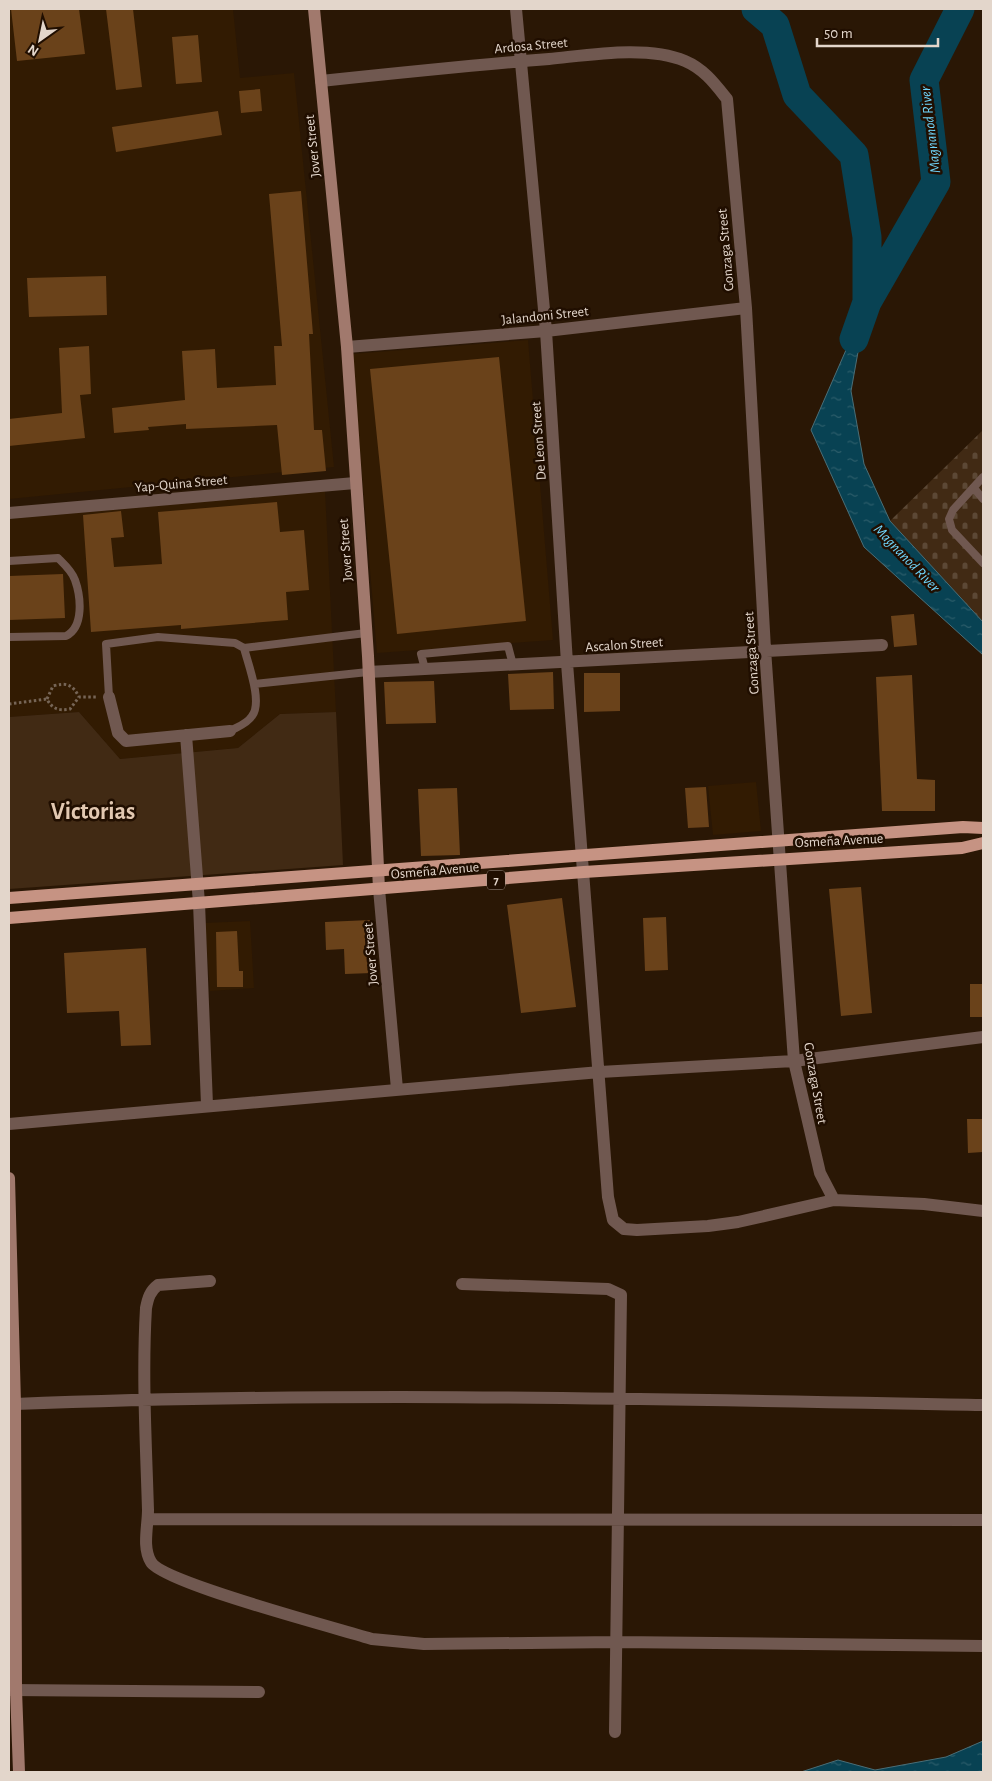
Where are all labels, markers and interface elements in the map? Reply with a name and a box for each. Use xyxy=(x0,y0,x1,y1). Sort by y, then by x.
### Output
north arrow xyxy=(15,15,65,65)
scale bar xyxy=(817,15,938,47)
text: 50 m xyxy=(824,26,853,41)
street label: Ardosa Street xyxy=(494,36,569,56)
text: N xyxy=(26,42,41,59)
water label: Magnanod River xyxy=(918,85,943,174)
street label: Jover Street xyxy=(303,113,323,178)
street label: Gonzaga Street xyxy=(715,208,737,292)
street label: Jalandoni Street xyxy=(501,304,590,328)
street label: De Leon Street xyxy=(529,400,549,481)
street label: Yap-Quina Street xyxy=(134,473,228,495)
street label: Jover Street xyxy=(337,518,355,582)
water label: Magnanod River xyxy=(871,522,943,596)
street label: Gonzaga Street xyxy=(742,611,762,695)
street label: Ascalon Street xyxy=(585,635,664,655)
district label: Victorias xyxy=(51,800,135,824)
street label: Osmeña Avenue xyxy=(794,832,884,850)
street label: Osmeña Avenue xyxy=(390,860,480,882)
road number: 7 xyxy=(487,870,505,890)
street label: Jover Street xyxy=(361,922,381,986)
street label: Gonzaga Street xyxy=(801,1041,829,1126)

